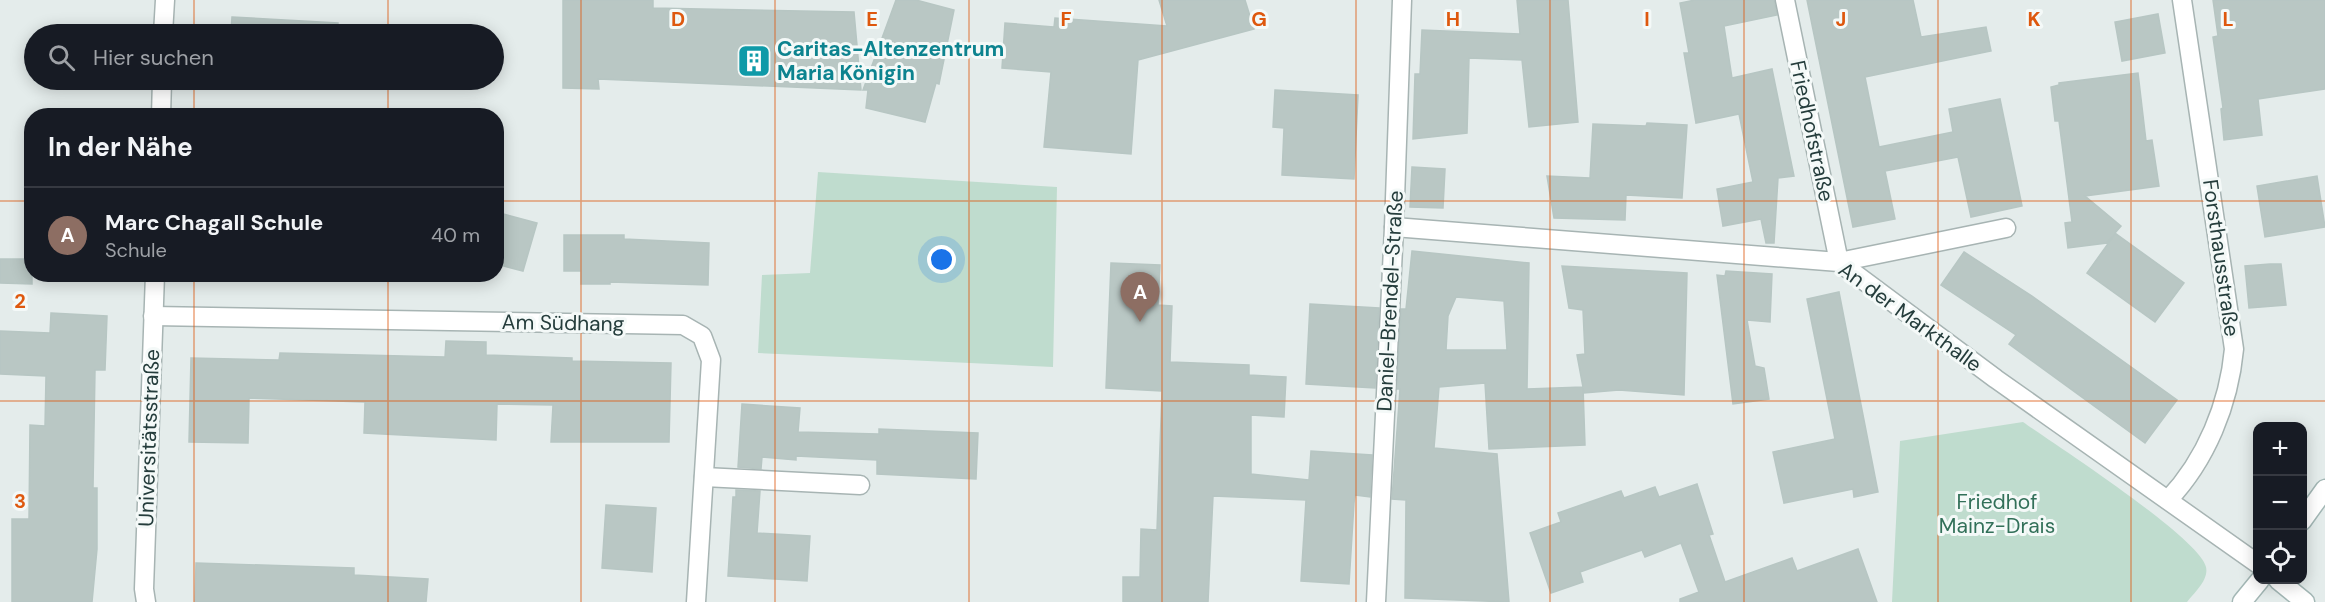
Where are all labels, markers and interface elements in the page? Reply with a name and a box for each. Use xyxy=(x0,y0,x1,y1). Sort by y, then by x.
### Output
text: D xyxy=(671,6,685,32)
text: E xyxy=(866,6,878,32)
text: F xyxy=(1060,6,1072,32)
text: G xyxy=(1251,6,1267,32)
text: H xyxy=(1446,6,1460,32)
text: I xyxy=(1644,6,1650,32)
text: J xyxy=(1836,6,1846,32)
text: K xyxy=(2027,6,2041,32)
text: L xyxy=(2222,6,2234,32)
search box xyxy=(24,24,504,90)
place label: Caritas-Altenzentrum Maria Königin xyxy=(777,35,1004,87)
icon: search xyxy=(45,41,78,74)
text: Hier suchen xyxy=(93,43,214,72)
building icon: Caritas-Altenzentrum Maria Königin xyxy=(736,43,772,79)
street label: Friedhofstraße xyxy=(1783,58,1841,204)
text: In der Nähe xyxy=(48,130,193,164)
street label: Forsthausstraße xyxy=(2196,178,2246,338)
street label: Daniel-Brendel-Straße xyxy=(1370,190,1410,412)
text: Marc Chagall Schule xyxy=(105,208,323,237)
text: A xyxy=(60,222,75,248)
text: 40 m xyxy=(431,222,480,248)
text: Schule xyxy=(105,237,167,263)
your location xyxy=(927,245,956,274)
street label: An der Markthalle xyxy=(1833,256,1987,378)
pin: A xyxy=(1120,272,1160,322)
text: 2 xyxy=(14,288,26,314)
street label: Am Südhang xyxy=(501,308,625,338)
street label: Universitätsstraße xyxy=(132,349,166,527)
map controls xyxy=(2253,422,2307,584)
button: + xyxy=(2253,422,2307,476)
button: − xyxy=(2253,476,2307,530)
text: 3 xyxy=(14,488,26,514)
park label: Friedhof Mainz-Drais xyxy=(1939,488,2055,540)
button: locate xyxy=(2253,530,2307,584)

